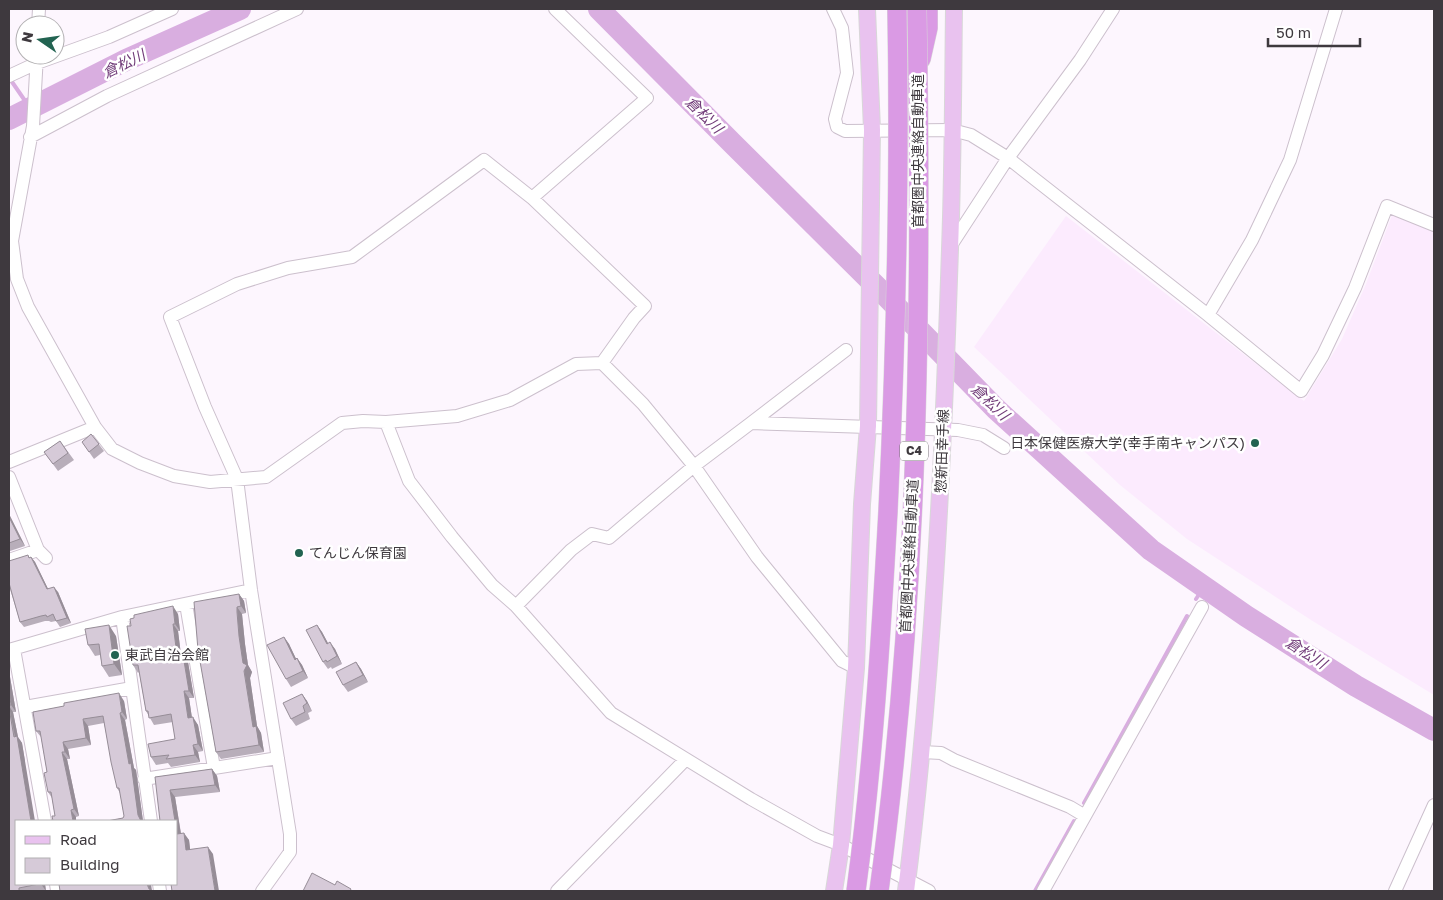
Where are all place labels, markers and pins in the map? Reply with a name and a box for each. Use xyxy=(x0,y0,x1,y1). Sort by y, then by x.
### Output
place label: 日本保健医療大学(幸手南キャンパス) xyxy=(1010,434,1245,451)
marker: 日本保健医療大学(幸手南キャンパス) xyxy=(1249,437,1261,449)
place label: てんじん保育園 xyxy=(309,544,407,561)
marker: てんじん保育園 xyxy=(293,547,305,559)
place label: 東武自治会館 xyxy=(125,646,209,663)
marker: 東武自治会館 xyxy=(109,649,121,661)

